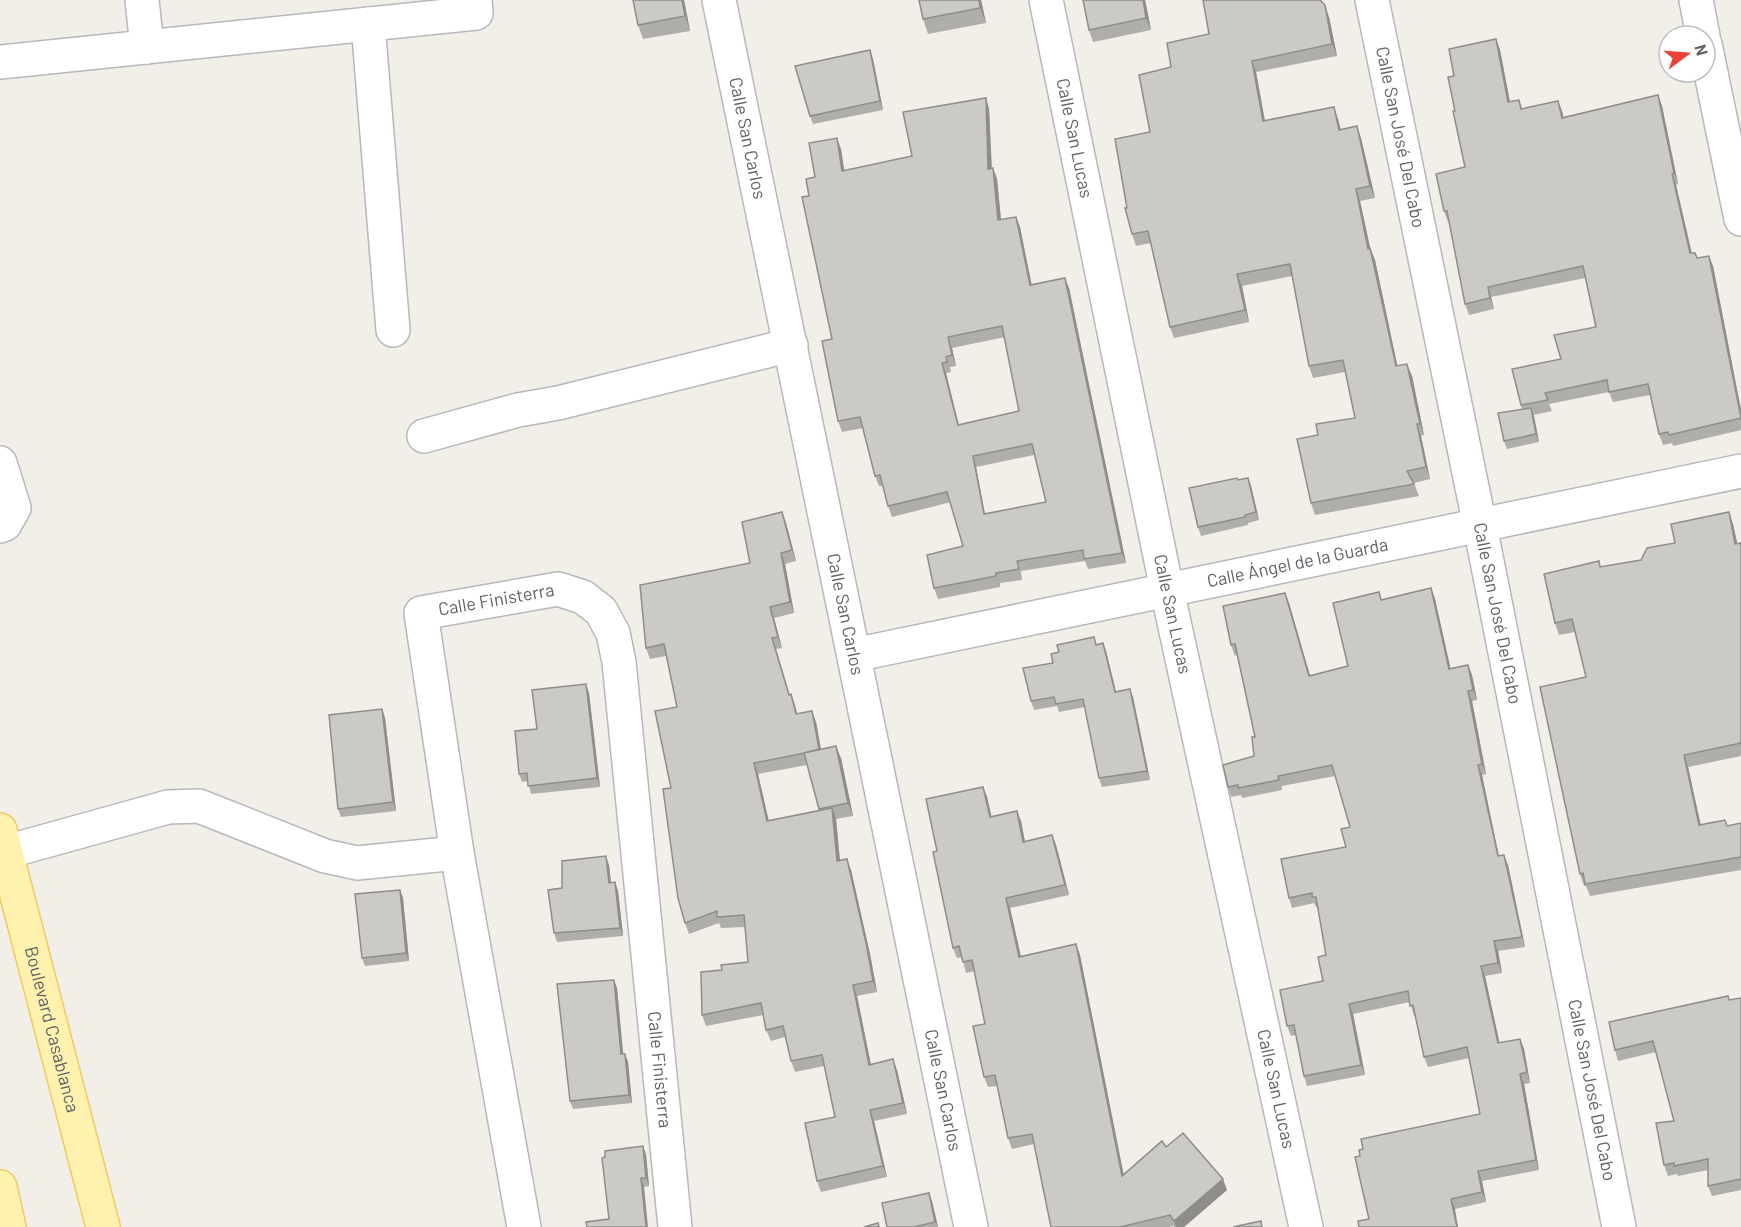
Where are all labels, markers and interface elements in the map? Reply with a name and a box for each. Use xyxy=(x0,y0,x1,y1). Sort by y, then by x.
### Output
north arrow xyxy=(1657,24,1717,84)
text: N xyxy=(1691,42,1712,57)
street label: Calle San José Del Cabo xyxy=(1372,44,1430,230)
street label: Calle San Carlos xyxy=(725,75,772,201)
street label: Calle San Lucas xyxy=(1052,76,1098,200)
street label: Calle San José Del Cabo xyxy=(1470,520,1527,706)
street label: Calle Ángel de la Guarda xyxy=(1205,532,1390,592)
street label: Calle San Carlos xyxy=(823,551,869,677)
street label: Calle San Lucas xyxy=(1150,552,1197,676)
street label: Calle Finisterra xyxy=(436,578,556,620)
street label: Boulevard Casablanca xyxy=(21,944,85,1115)
street label: Calle San José Del Cabo xyxy=(1564,997,1622,1183)
street label: Calle Finisterra xyxy=(644,1010,677,1129)
street label: Calle San Carlos xyxy=(921,1027,967,1153)
street label: Calle San Lucas xyxy=(1253,1027,1301,1151)

